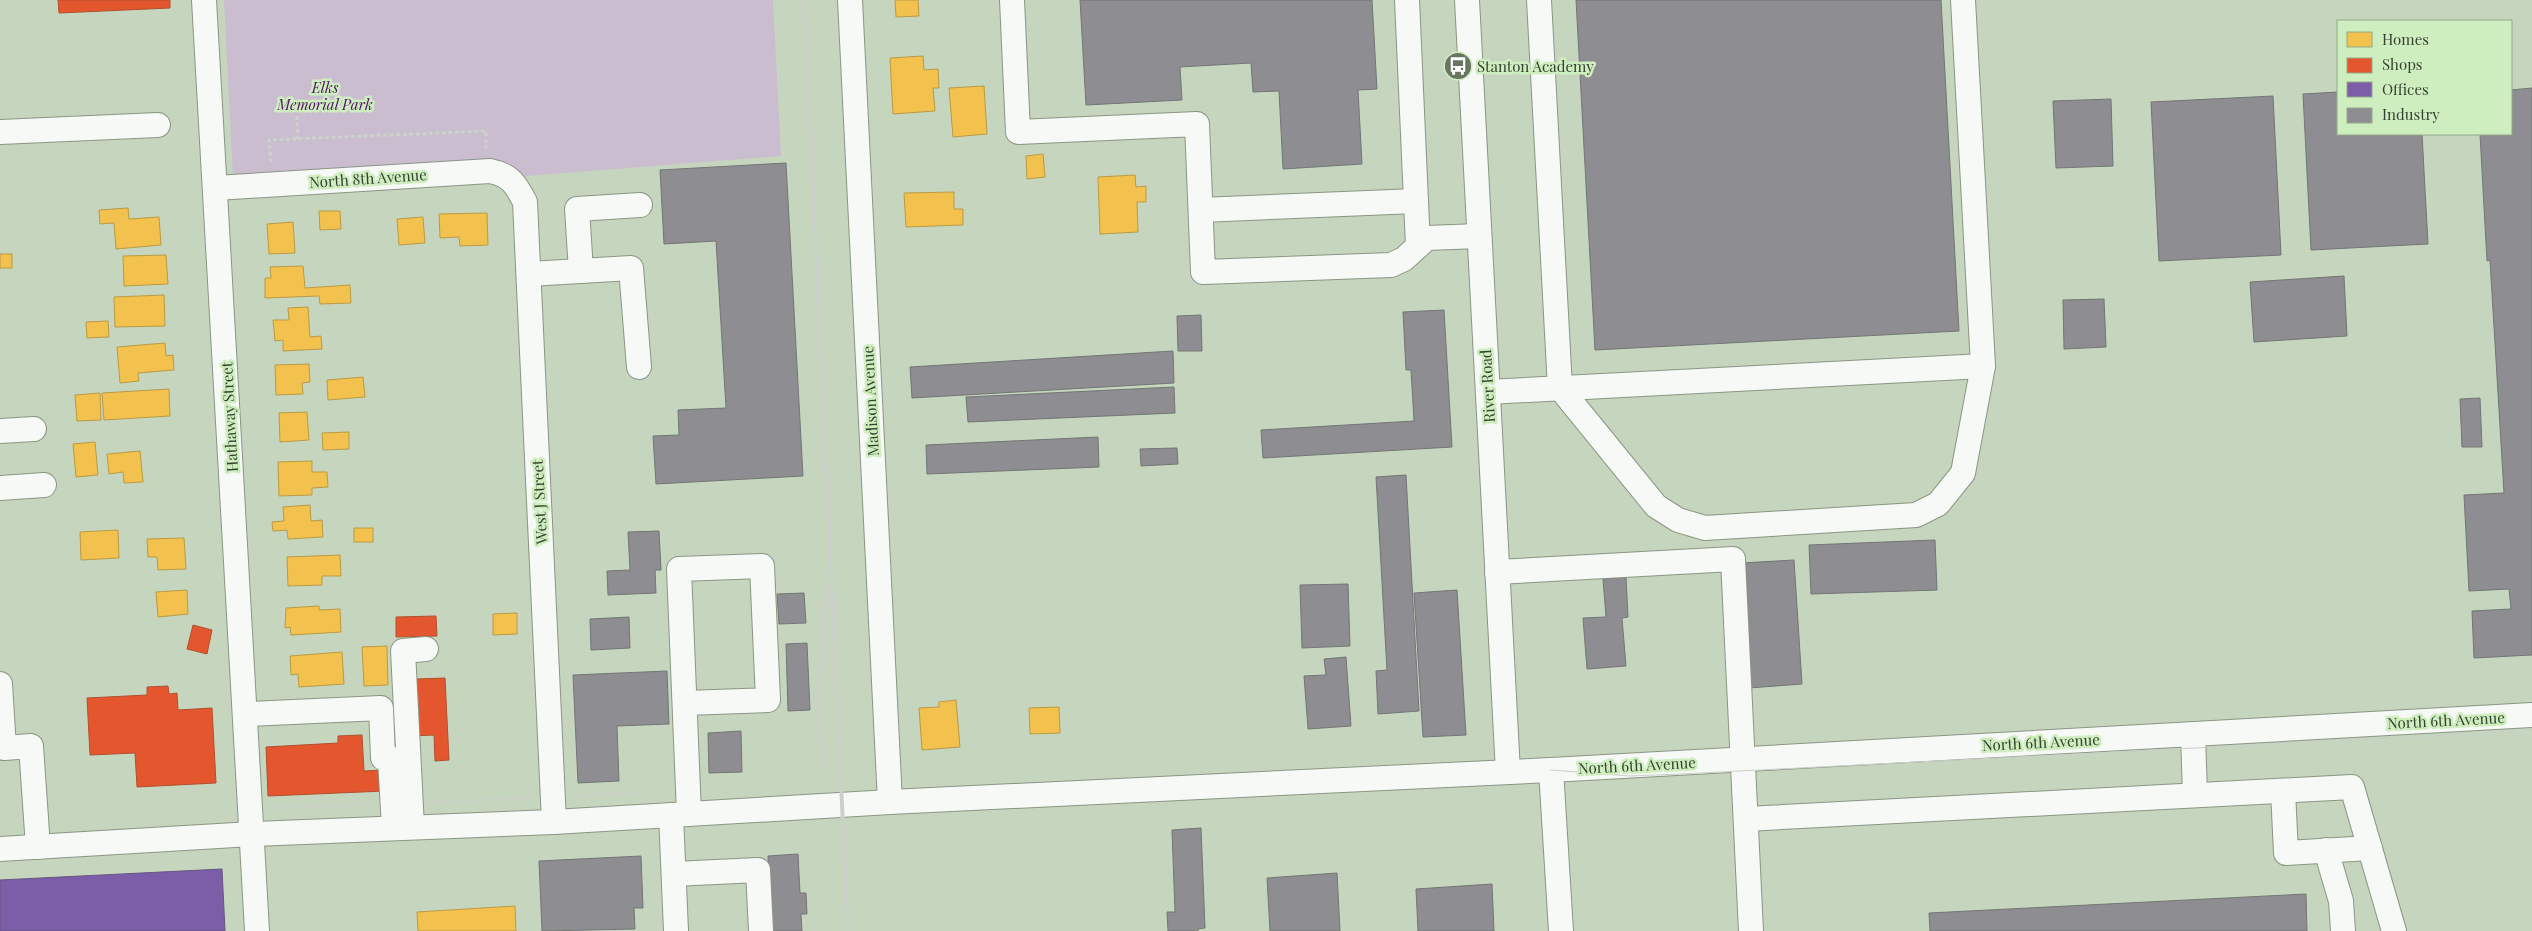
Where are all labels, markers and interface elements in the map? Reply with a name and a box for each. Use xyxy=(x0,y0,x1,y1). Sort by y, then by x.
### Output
legend xyxy=(2337,20,2512,135)
text: Homes xyxy=(2382,29,2429,49)
bus stop icon: Stanton Academy xyxy=(1443,51,1473,81)
text: Shops xyxy=(2382,54,2423,74)
place label: Stanton Academy xyxy=(1477,56,1594,76)
park label: Elks Memorial Park xyxy=(276,77,373,114)
text: Offices xyxy=(2382,79,2429,99)
text: Industry xyxy=(2382,104,2440,124)
street label: North 8th Avenue xyxy=(309,164,427,192)
street label: Madison Avenue xyxy=(857,345,883,457)
street label: River Road xyxy=(1475,349,1499,423)
street label: Hathaway Street xyxy=(216,361,242,473)
street label: West J Street xyxy=(527,459,551,546)
street label: North 6th Avenue xyxy=(2387,707,2505,733)
street label: North 6th Avenue xyxy=(1982,729,2100,755)
street label: North 6th Avenue xyxy=(1578,752,1696,778)

